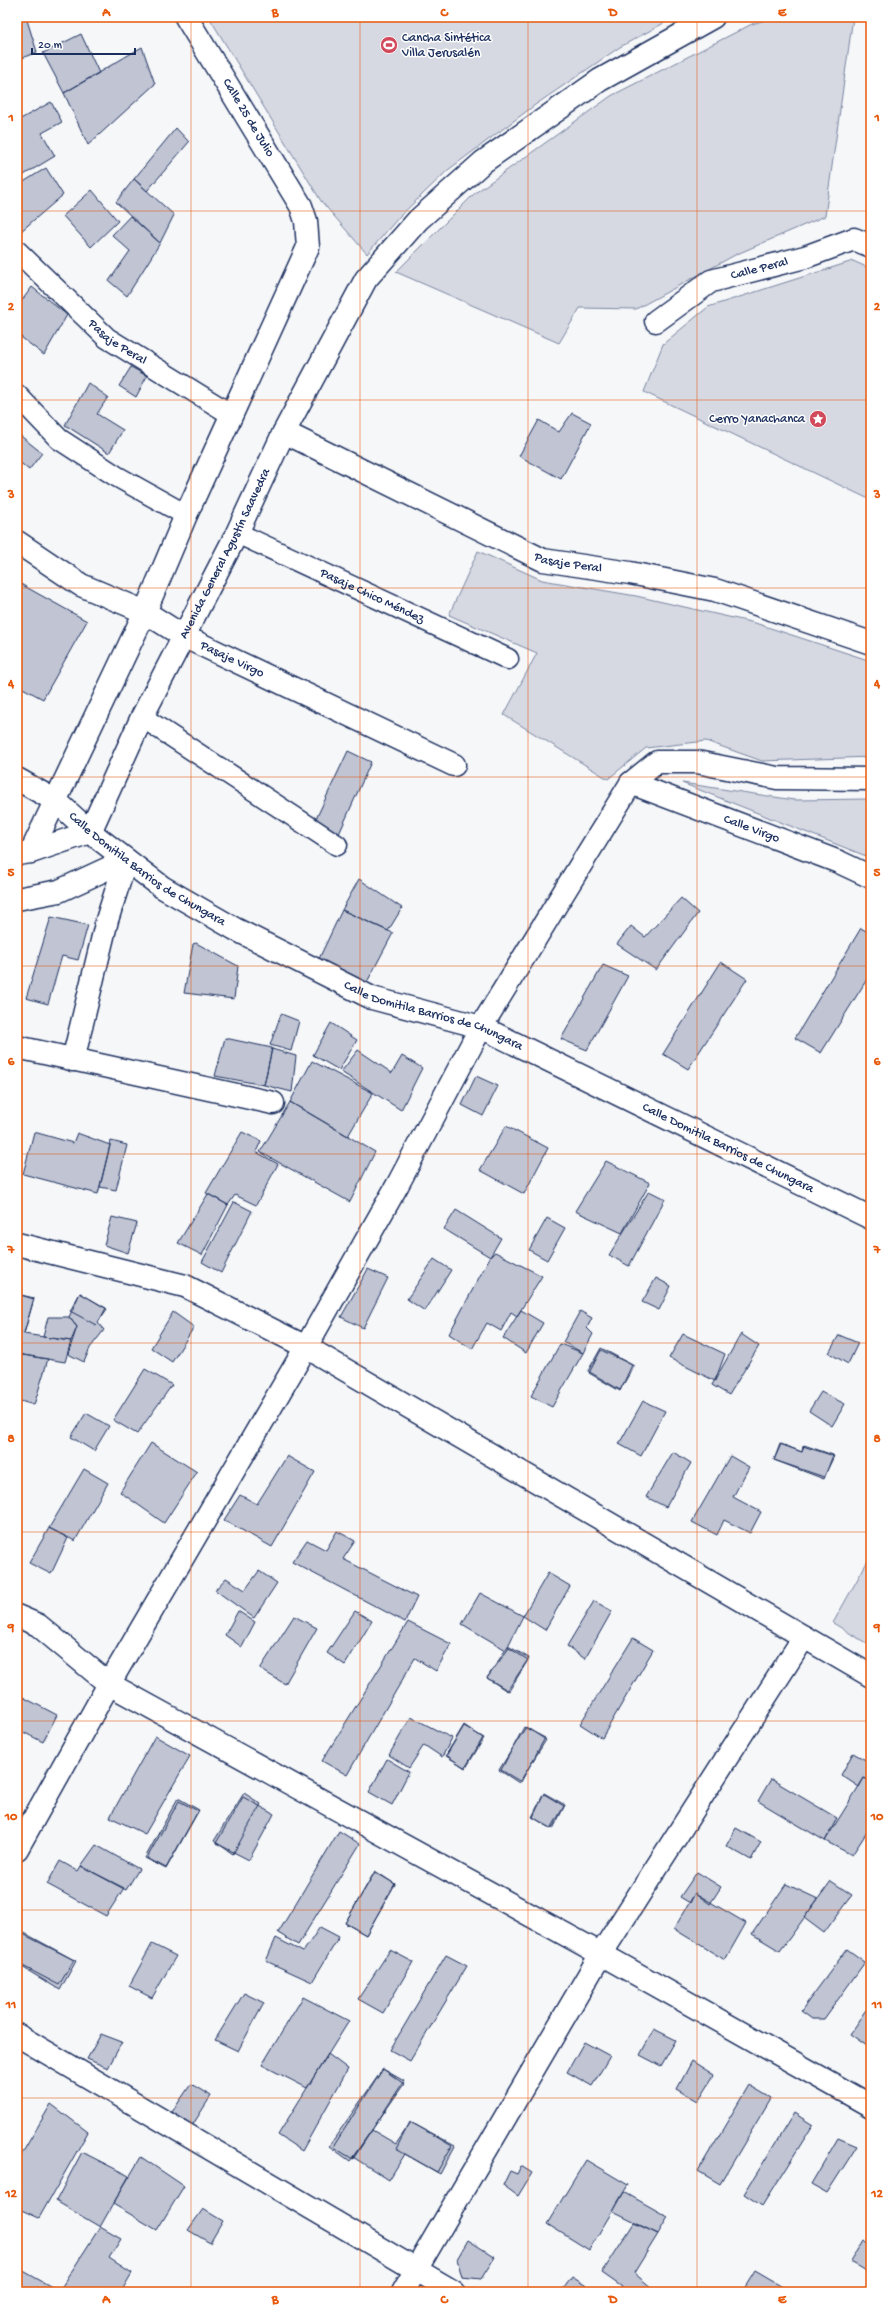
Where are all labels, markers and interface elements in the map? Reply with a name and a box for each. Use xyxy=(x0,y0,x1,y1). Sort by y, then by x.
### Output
text: A xyxy=(101,6,111,21)
text: B xyxy=(271,6,280,21)
text: C xyxy=(439,6,449,21)
text: D xyxy=(608,6,618,21)
text: E xyxy=(778,6,787,21)
scale bar xyxy=(32,30,135,56)
place label: Cancha Sintética Villa Jerusalén xyxy=(401,31,492,61)
sports icon: Cancha Sintética Villa Jerusalén xyxy=(379,35,399,55)
text: 20 m xyxy=(38,39,63,53)
street label: Calle 25 de Julio xyxy=(219,76,277,160)
text: 1 xyxy=(7,111,14,126)
text: 1 xyxy=(873,111,880,126)
street label: Calle Peral xyxy=(729,254,790,283)
text: 2 xyxy=(8,300,15,315)
text: 2 xyxy=(874,300,881,315)
street label: Pasaje Peral xyxy=(84,316,149,368)
place icon: Cerro Yanachanca xyxy=(808,409,828,429)
place label: Cerro Yanachanca xyxy=(709,412,806,427)
street label: Avenida General Agustín Saavedra xyxy=(176,465,274,641)
text: 3 xyxy=(7,488,15,503)
text: 3 xyxy=(873,488,881,503)
street label: Pasaje Peral xyxy=(531,549,603,576)
street label: Pasaje Chico Méndez xyxy=(317,565,428,627)
street label: Pasaje Virgo xyxy=(197,637,267,681)
text: 4 xyxy=(7,677,15,692)
text: 4 xyxy=(873,677,881,692)
street label: Calle Domitila Barrios de Chungara xyxy=(65,809,229,930)
street label: Calle Virgo xyxy=(722,811,782,846)
text: 5 xyxy=(8,866,15,881)
text: 5 xyxy=(874,866,881,881)
street label: Calle Domitila Barrios de Chungara xyxy=(341,978,526,1054)
text: 6 xyxy=(8,1055,15,1070)
text: 6 xyxy=(874,1055,881,1070)
street label: Calle Domitila Barrios de Chungara xyxy=(640,1100,817,1197)
text: 7 xyxy=(7,1243,16,1258)
text: 7 xyxy=(873,1243,882,1258)
text: 8 xyxy=(7,1432,15,1447)
text: 8 xyxy=(873,1432,881,1447)
text: 9 xyxy=(7,1621,15,1636)
text: 9 xyxy=(873,1621,881,1636)
text: 10 xyxy=(4,1810,18,1825)
text: 10 xyxy=(870,1810,884,1825)
text: 11 xyxy=(5,1998,16,2013)
text: 11 xyxy=(871,1998,882,2013)
text: 12 xyxy=(4,2187,17,2202)
text: 12 xyxy=(870,2187,883,2202)
text: A xyxy=(101,2293,111,2308)
text: B xyxy=(271,2293,280,2308)
text: C xyxy=(439,2293,449,2308)
text: D xyxy=(608,2293,618,2308)
text: E xyxy=(778,2293,787,2308)

